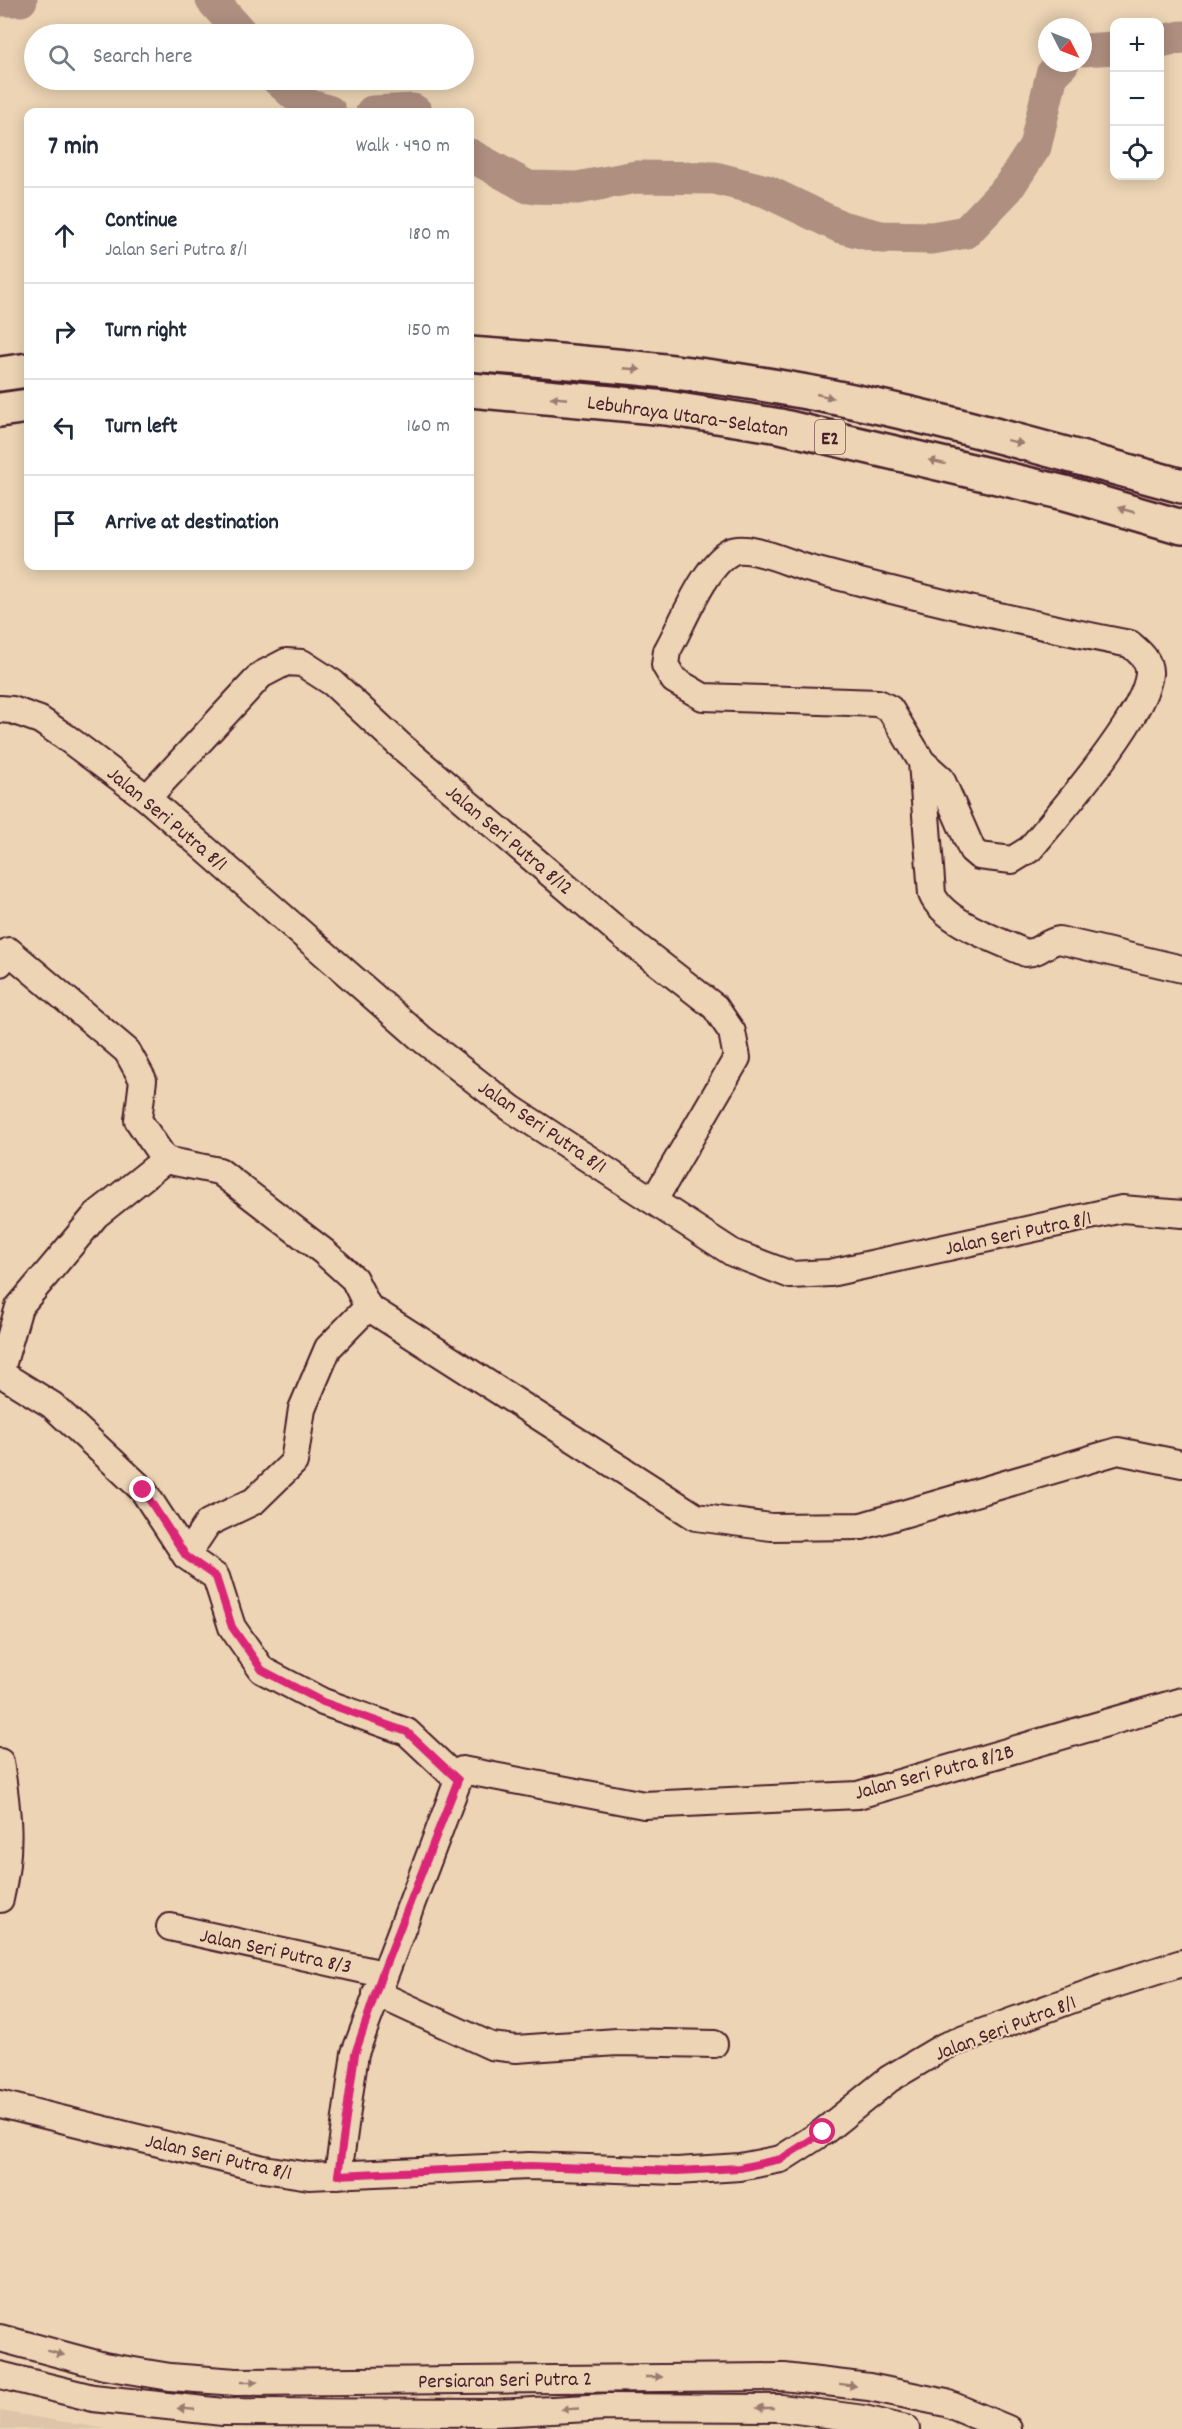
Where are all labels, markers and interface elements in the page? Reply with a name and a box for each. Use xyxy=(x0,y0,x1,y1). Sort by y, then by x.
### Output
north arrow xyxy=(1038,18,1092,72)
map controls xyxy=(1110,18,1164,180)
button: + xyxy=(1110,18,1164,72)
search box xyxy=(24,24,474,90)
icon: search xyxy=(45,41,78,74)
text: Search here xyxy=(93,42,192,73)
button: − xyxy=(1110,72,1164,126)
button: locate xyxy=(1110,126,1164,180)
text: 7 min xyxy=(48,129,99,166)
text: Walk · 490 m xyxy=(356,133,450,161)
text: Continue xyxy=(105,206,177,237)
icon: ahead xyxy=(48,219,81,252)
text: 180 m xyxy=(408,221,450,249)
text: Jalan Seri Putra 8/1 xyxy=(105,237,247,265)
icon: right xyxy=(48,315,81,348)
text: Turn right xyxy=(105,316,187,347)
text: 150 m xyxy=(407,317,450,345)
one-way arrow xyxy=(623,364,642,374)
street label: Lebuhraya Utara–Selatan xyxy=(585,389,790,447)
one-way arrow xyxy=(816,392,834,402)
one-way arrow xyxy=(550,393,569,403)
icon: left xyxy=(48,411,81,444)
text: Turn left xyxy=(105,412,177,443)
text: 160 m xyxy=(407,413,450,441)
road number: E2 xyxy=(815,420,845,454)
one-way arrow xyxy=(1006,437,1024,447)
one-way arrow xyxy=(928,457,946,467)
one-way arrow xyxy=(1117,505,1135,514)
icon: arrive xyxy=(48,507,81,540)
text: Arrive at destination xyxy=(105,508,279,539)
street label: Jalan Seri Putra 8/1 xyxy=(99,761,233,880)
street label: Jalan Seri Putra 8/12 xyxy=(438,779,579,904)
street label: Jalan Seri Putra 8/1 xyxy=(471,1074,612,1183)
street label: Jalan Seri Putra 8/1 xyxy=(942,1205,1095,1265)
route end xyxy=(129,1476,155,1502)
street label: Jalan Seri Putra 8/2B xyxy=(852,1738,1018,1810)
street label: Jalan Seri Putra 8/3 xyxy=(197,1922,354,1984)
street label: Jalan Seri Putra 8/1 xyxy=(931,1989,1081,2071)
route start xyxy=(809,2118,835,2144)
street label: Jalan Seri Putra 8/1 xyxy=(142,2127,295,2190)
one-way arrow xyxy=(48,2349,66,2358)
street label: Persiaran Seri Putra 2 xyxy=(418,2365,592,2399)
one-way arrow xyxy=(644,2372,663,2382)
one-way arrow xyxy=(239,2377,258,2387)
one-way arrow xyxy=(839,2380,858,2389)
one-way arrow xyxy=(756,2403,775,2413)
one-way arrow xyxy=(177,2404,196,2414)
one-way arrow xyxy=(561,2404,580,2413)

